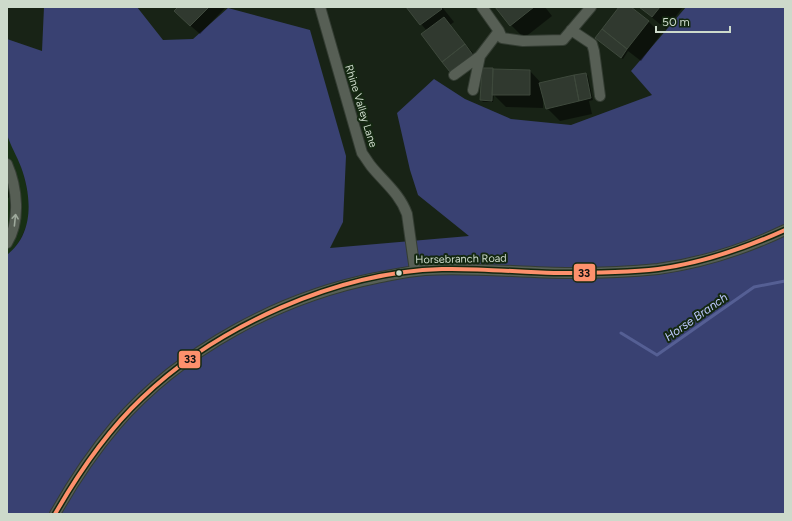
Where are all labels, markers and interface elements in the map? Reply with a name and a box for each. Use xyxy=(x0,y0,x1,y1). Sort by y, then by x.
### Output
scale bar xyxy=(656,8,730,34)
text: 50 m xyxy=(662,15,690,29)
street label: Rhine Valley Lane xyxy=(342,63,380,149)
one-way arrow xyxy=(11,214,18,227)
street label: Horsebranch Road xyxy=(415,252,507,266)
line badge: 33 xyxy=(573,263,596,282)
text: 33 xyxy=(578,267,590,280)
unlabelled marker xyxy=(394,268,404,278)
water label: Horse Branch xyxy=(662,290,730,344)
line badge: 33 xyxy=(178,350,201,369)
text: 33 xyxy=(184,353,196,366)

